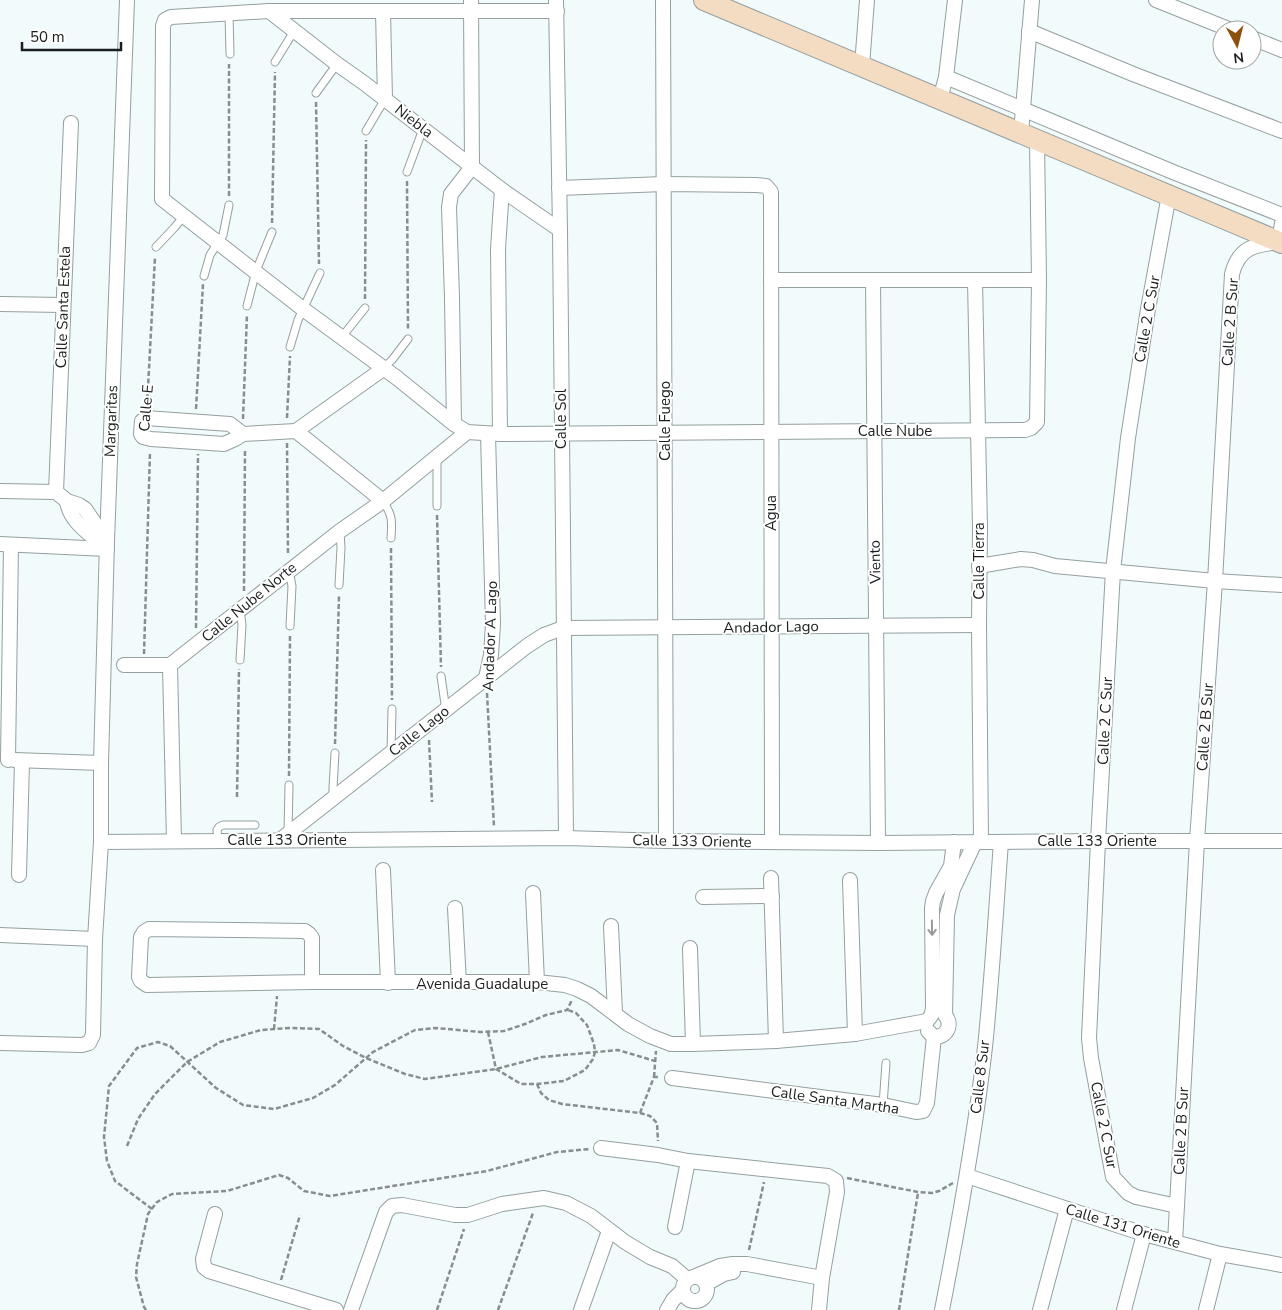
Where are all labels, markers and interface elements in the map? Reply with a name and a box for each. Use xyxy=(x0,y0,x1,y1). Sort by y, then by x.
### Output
scale bar xyxy=(22,20,121,52)
north arrow xyxy=(1212,20,1262,70)
text: 50 m xyxy=(30,27,65,47)
text: N xyxy=(1232,47,1245,67)
street label: Niebla xyxy=(391,100,437,142)
street label: Calle Santa Estela xyxy=(51,245,75,369)
street label: Calle 2 C Sur xyxy=(1129,273,1165,364)
street label: Calle 2 B Sur xyxy=(1217,277,1243,367)
street label: Calle Fuego xyxy=(655,381,675,461)
street label: Calle E xyxy=(134,384,158,432)
street label: Margaritas xyxy=(100,385,122,457)
street label: Calle Sol xyxy=(551,388,571,449)
street label: Calle Nube xyxy=(858,421,932,441)
street label: Agua xyxy=(761,495,781,531)
street label: Calle Tierra xyxy=(969,522,989,600)
street label: Viento xyxy=(865,540,885,585)
street label: Calle Nube Norte xyxy=(197,557,301,647)
street label: Andador A Lago xyxy=(478,580,502,692)
street label: Andador Lago xyxy=(723,616,819,638)
street label: Calle 2 C Sur xyxy=(1093,676,1117,766)
street label: Calle 2 B Sur xyxy=(1192,682,1218,772)
street label: Calle Lago xyxy=(385,701,453,761)
street label: Calle 133 Oriente xyxy=(227,830,347,850)
street label: Calle 133 Oriente xyxy=(632,830,752,852)
street label: Calle 133 Oriente xyxy=(1037,831,1157,851)
one-way arrow xyxy=(927,920,937,936)
street label: Avenida Guadalupe xyxy=(416,974,548,994)
street label: Calle 8 Sur xyxy=(966,1038,995,1115)
street label: Calle 2 C Sur xyxy=(1086,1080,1122,1171)
street label: Calle Santa Martha xyxy=(770,1081,900,1119)
street label: Calle 2 B Sur xyxy=(1169,1086,1193,1176)
street label: Calle 131 Oriente xyxy=(1063,1199,1183,1253)

